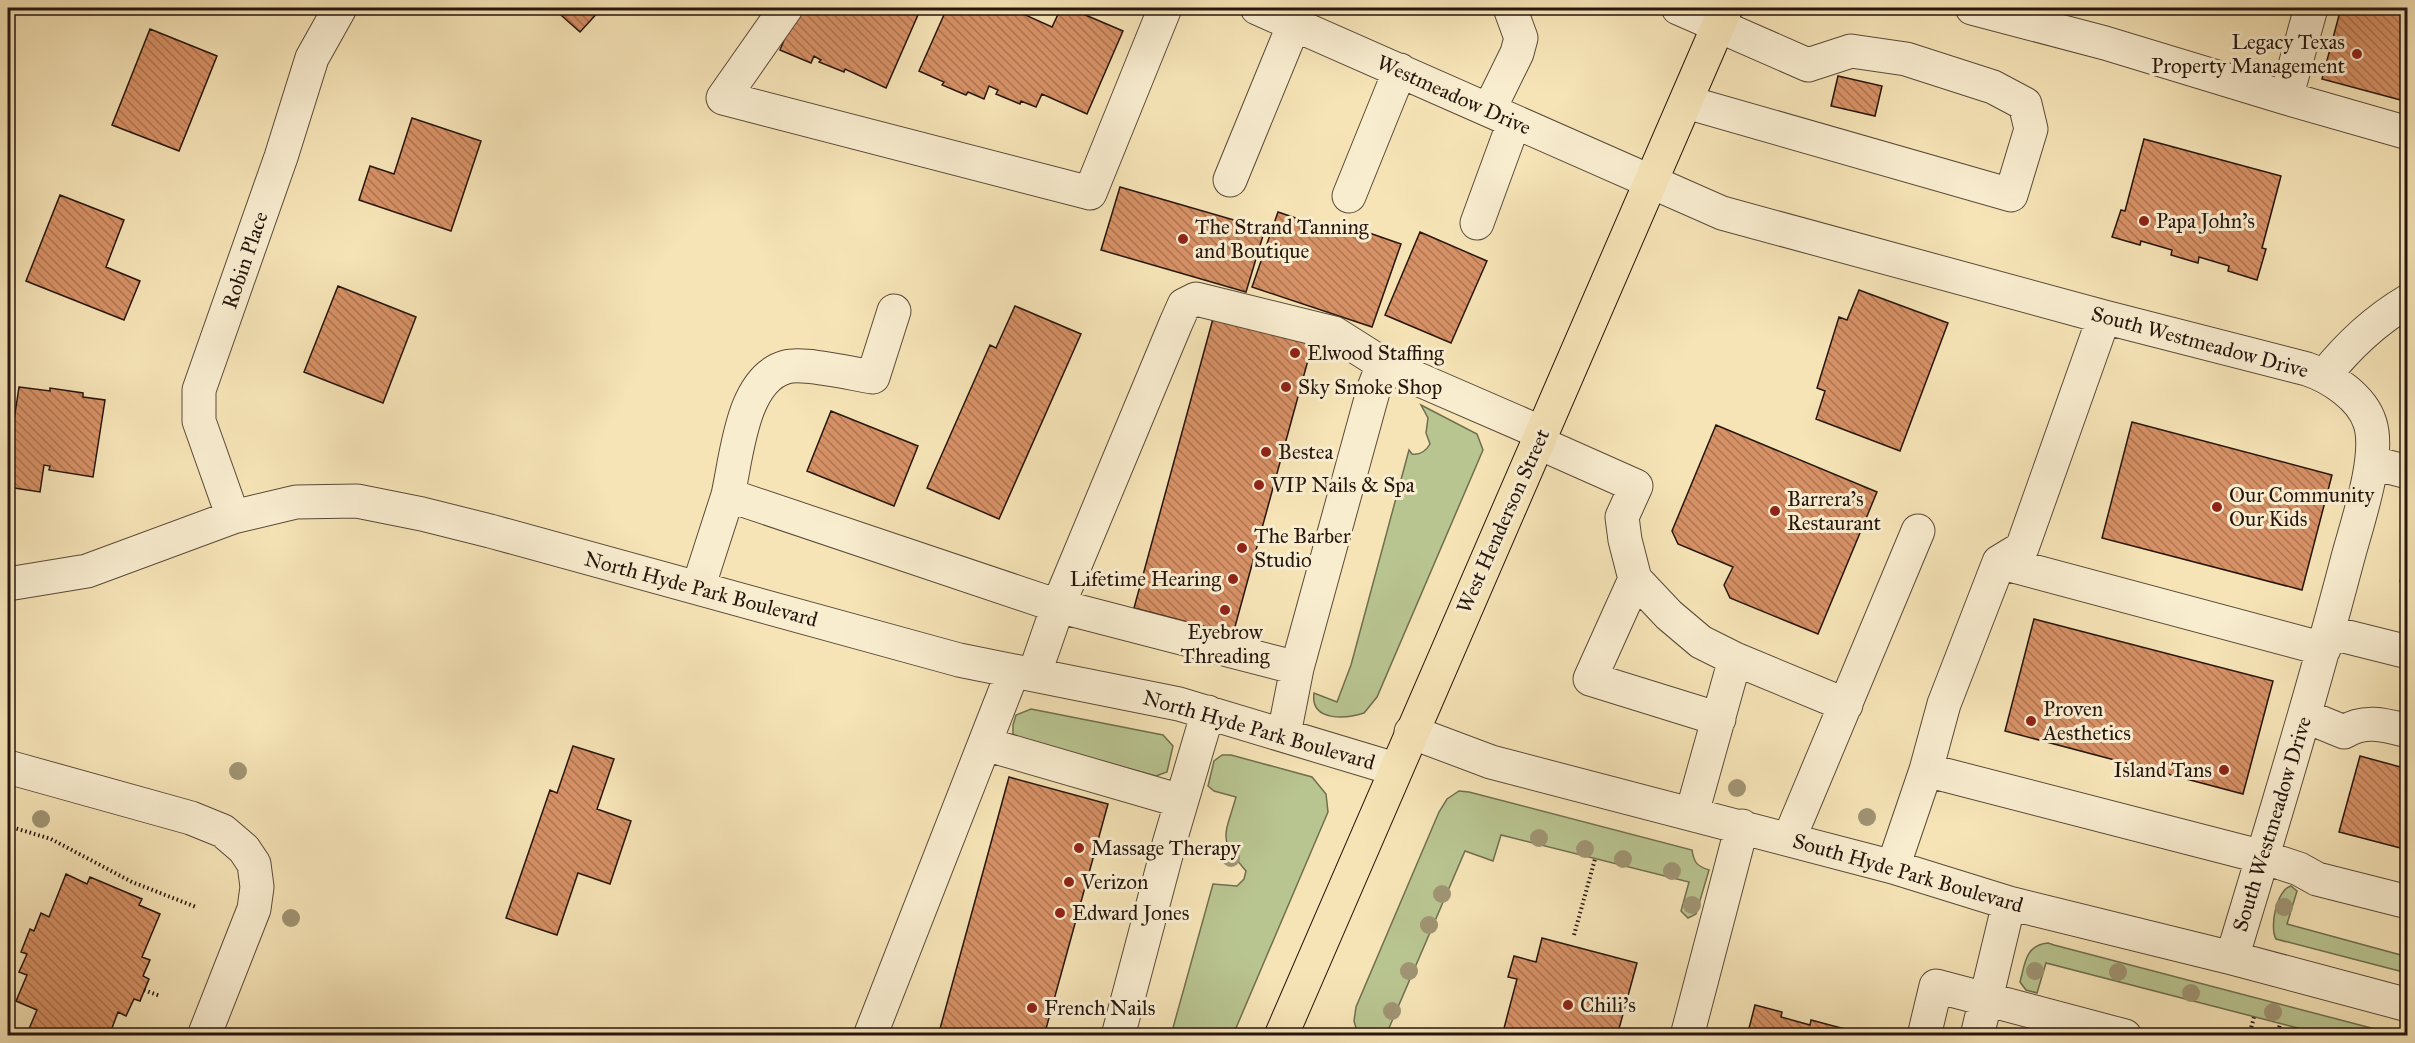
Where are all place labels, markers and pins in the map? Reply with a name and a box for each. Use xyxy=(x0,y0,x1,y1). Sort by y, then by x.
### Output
place label: Legacy Texas Property Management xyxy=(2151,29,2346,79)
marker: Legacy Texas Property Management xyxy=(2350,47,2364,61)
place label: Papa John's xyxy=(2156,208,2255,234)
place label: The Strand Tanning and Boutique xyxy=(1195,214,1369,264)
marker: Papa John's xyxy=(2137,214,2151,228)
marker: The Strand Tanning and Boutique xyxy=(1176,232,1190,246)
place label: Elwood Staffing xyxy=(1307,340,1444,366)
marker: Elwood Staffing xyxy=(1288,346,1302,360)
place label: Sky Smoke Shop xyxy=(1298,374,1442,400)
marker: Sky Smoke Shop xyxy=(1279,380,1293,394)
place label: Bestea xyxy=(1278,439,1333,465)
marker: Bestea xyxy=(1259,445,1273,459)
place label: VIP Nails & Spa xyxy=(1270,472,1415,498)
marker: VIP Nails & Spa xyxy=(1252,478,1266,492)
place label: Our Community Our Kids xyxy=(2229,482,2375,532)
place label: Barrera's Restaurant xyxy=(1787,486,1882,536)
marker: Our Community Our Kids xyxy=(2210,500,2224,514)
marker: Barrera's Restaurant xyxy=(1768,504,1782,518)
place label: The Barber Studio xyxy=(1254,523,1351,573)
marker: The Barber Studio xyxy=(1235,541,1249,555)
place label: Lifetime Hearing xyxy=(1070,566,1221,592)
marker: Lifetime Hearing xyxy=(1226,572,1240,586)
marker: Eyebrow Threading xyxy=(1218,603,1232,617)
place label: Eyebrow Threading xyxy=(1181,619,1270,669)
place label: Proven Aesthetics xyxy=(2042,696,2131,746)
marker: Proven Aesthetics xyxy=(2024,714,2038,728)
place label: Island Tans xyxy=(2114,757,2212,783)
marker: Island Tans xyxy=(2217,763,2231,777)
place label: Massage Therapy xyxy=(1091,835,1242,861)
marker: Massage Therapy xyxy=(1072,841,1086,855)
place label: Verizon xyxy=(1080,869,1148,895)
marker: Verizon xyxy=(1062,875,1076,889)
place label: Edward Jones xyxy=(1072,900,1189,926)
marker: Edward Jones xyxy=(1053,906,1067,920)
place label: Chili's xyxy=(1580,992,1636,1018)
place label: French Nails xyxy=(1044,995,1155,1021)
marker: Chili's xyxy=(1561,998,1575,1012)
marker: French Nails xyxy=(1025,1001,1039,1015)

